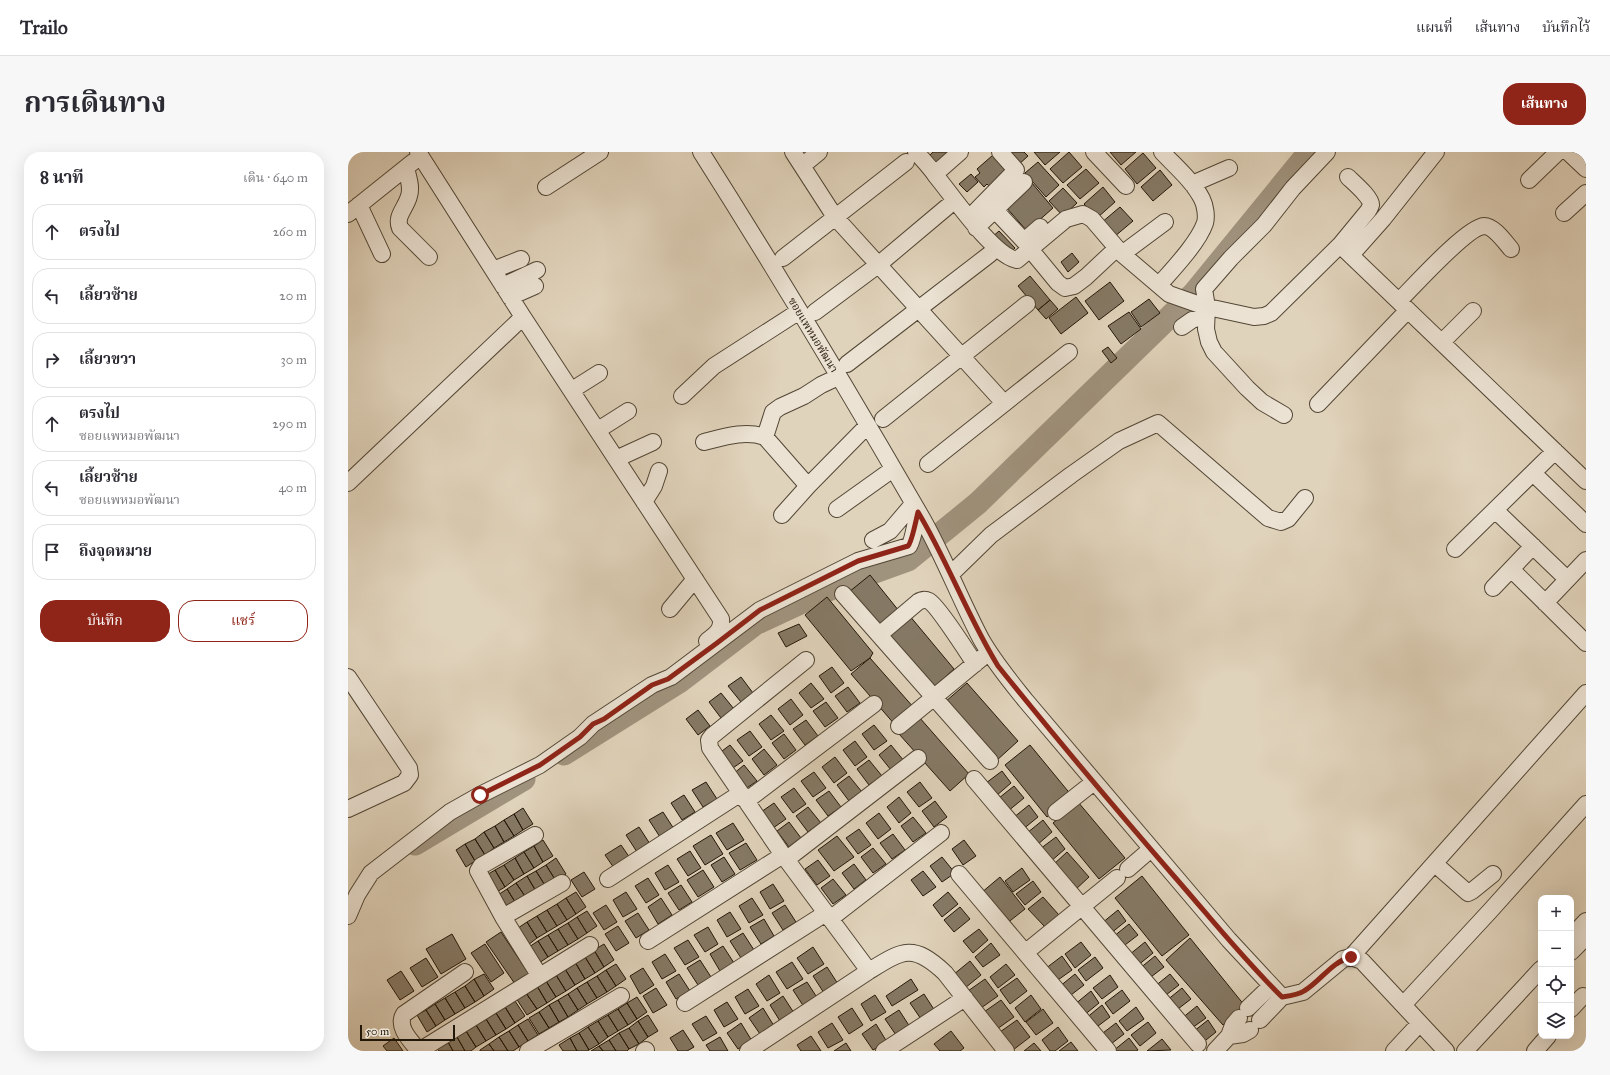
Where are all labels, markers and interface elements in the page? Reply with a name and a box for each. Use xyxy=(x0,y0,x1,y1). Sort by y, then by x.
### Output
text: Trailo xyxy=(20,16,68,39)
text: แผนที่ xyxy=(1416,19,1453,36)
text: เส้นทาง xyxy=(1475,19,1520,36)
text: บันทึกไว้ xyxy=(1542,19,1590,36)
button: เส้นทาง xyxy=(1503,83,1586,125)
text: การเดินทาง xyxy=(24,85,166,120)
text: 8 นาที xyxy=(40,167,84,188)
text: เดิน · 640 m xyxy=(243,170,308,186)
icon: ahead xyxy=(41,221,63,243)
text: ตรงไป xyxy=(79,222,120,240)
text: 260 m xyxy=(273,224,307,240)
icon: left xyxy=(41,285,63,307)
text: เลี้ยวซ้าย xyxy=(79,286,138,304)
text: 20 m xyxy=(279,288,307,304)
street label: ซอยแพหมอพัฒนา xyxy=(785,295,841,375)
icon: right xyxy=(41,349,63,371)
text: เลี้ยวขวา xyxy=(79,350,136,368)
text: 30 m xyxy=(281,352,307,368)
text: ตรงไป xyxy=(79,404,120,422)
icon: ahead xyxy=(41,413,63,435)
text: 290 m xyxy=(272,416,307,432)
text: ซอยแพหมอพัฒนา xyxy=(79,428,180,444)
text: เลี้ยวซ้าย xyxy=(79,468,138,486)
icon: left xyxy=(41,477,63,499)
text: 40 m xyxy=(278,480,307,496)
text: ซอยแพหมอพัฒนา xyxy=(79,492,180,508)
icon: arrive xyxy=(41,541,63,563)
text: ถึงจุดหมาย xyxy=(79,542,152,560)
button: บันทึก xyxy=(40,600,170,642)
button: แชร์ xyxy=(178,600,308,642)
route start xyxy=(471,786,489,804)
map controls xyxy=(1538,895,1574,1039)
button: + xyxy=(1538,895,1574,931)
button: − xyxy=(1538,931,1574,967)
route end xyxy=(1342,948,1360,966)
button: locate xyxy=(1538,967,1574,1003)
button: layers xyxy=(1538,1003,1574,1039)
scale bar xyxy=(360,1023,455,1042)
text: 50 m xyxy=(366,1025,389,1038)

